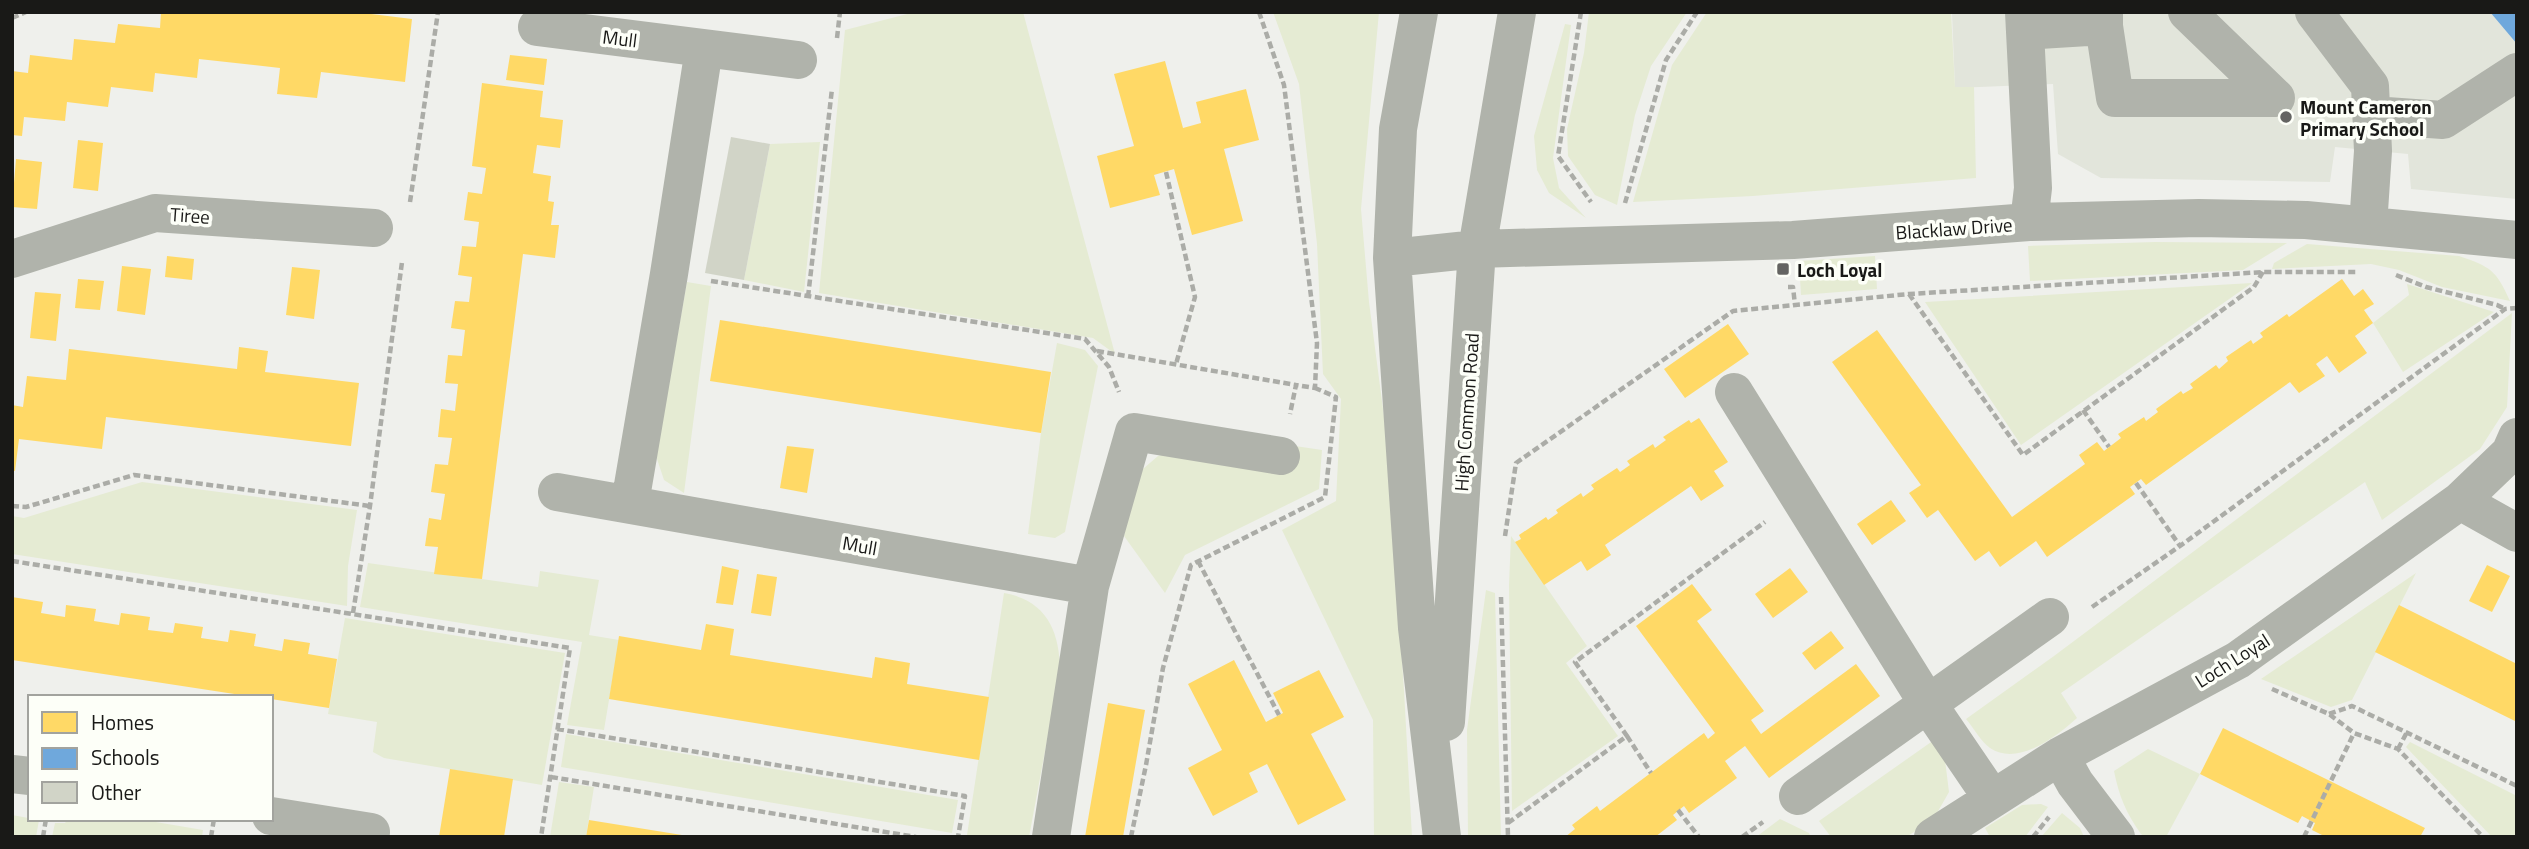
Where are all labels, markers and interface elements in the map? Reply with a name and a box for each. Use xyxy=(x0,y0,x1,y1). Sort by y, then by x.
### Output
street label: Mull xyxy=(601,21,639,55)
place label: Mount Cameron Primary School xyxy=(2300,92,2432,143)
marker: Mount Cameron Primary School xyxy=(2278,109,2294,125)
street label: Tiree xyxy=(169,199,211,231)
street label: Blacklaw Drive xyxy=(1895,209,2013,247)
place label: Loch Loyal xyxy=(1797,255,1882,284)
marker: Loch Loyal xyxy=(1775,261,1791,277)
street label: High Common Road xyxy=(1446,332,1486,492)
street label: Mull xyxy=(840,528,880,562)
street label: Loch Loyal xyxy=(2189,626,2275,694)
legend xyxy=(28,695,273,821)
text: Homes xyxy=(91,706,154,738)
text: Schools xyxy=(91,741,160,773)
text: Other xyxy=(91,776,141,808)

